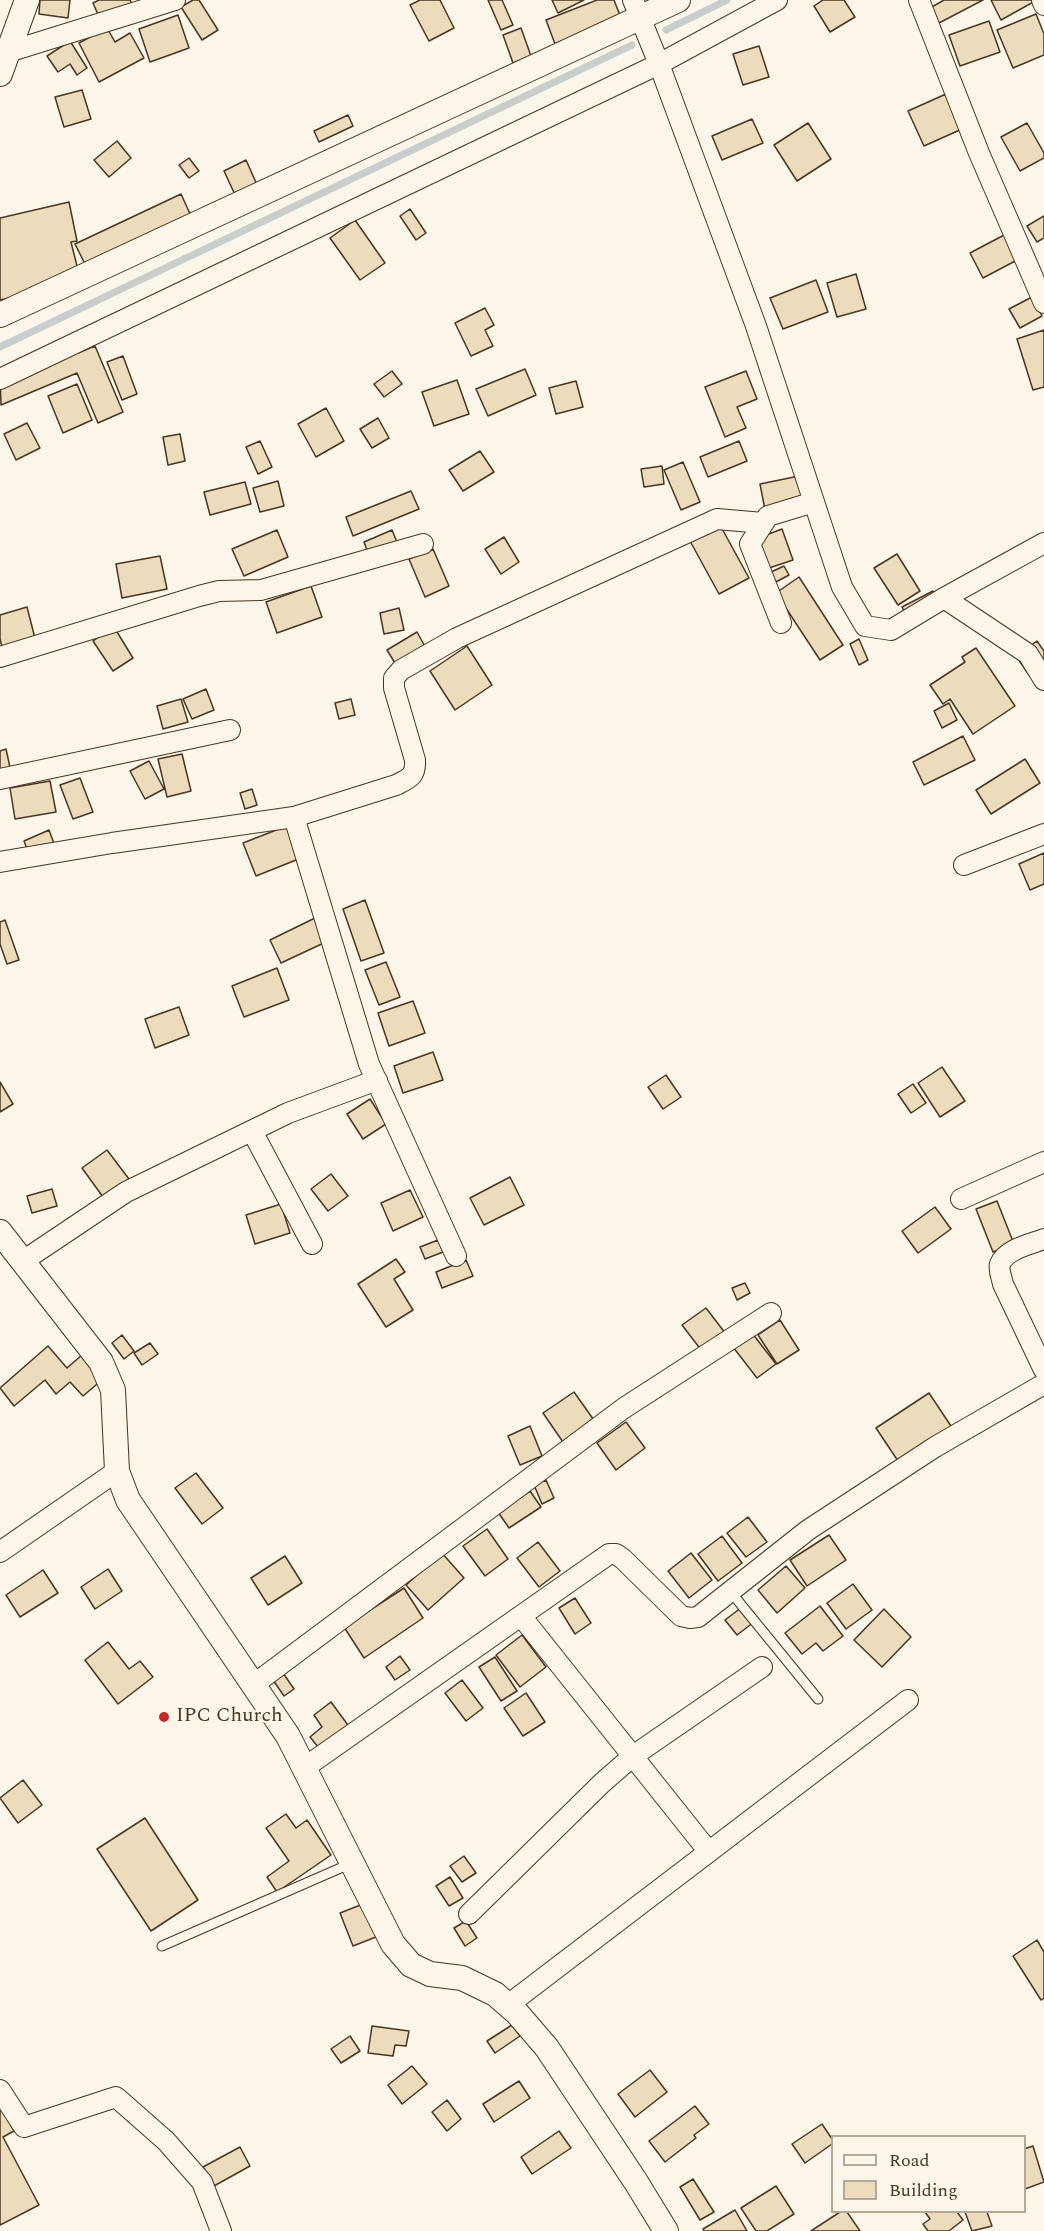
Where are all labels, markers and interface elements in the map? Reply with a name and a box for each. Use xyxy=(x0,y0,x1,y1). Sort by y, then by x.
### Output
place label: IPC Church xyxy=(176,1705,283,1729)
marker: IPC Church xyxy=(157,1710,171,1724)
legend xyxy=(831,2135,1026,2213)
text: Road xyxy=(889,2147,930,2174)
text: Building xyxy=(889,2177,958,2204)

